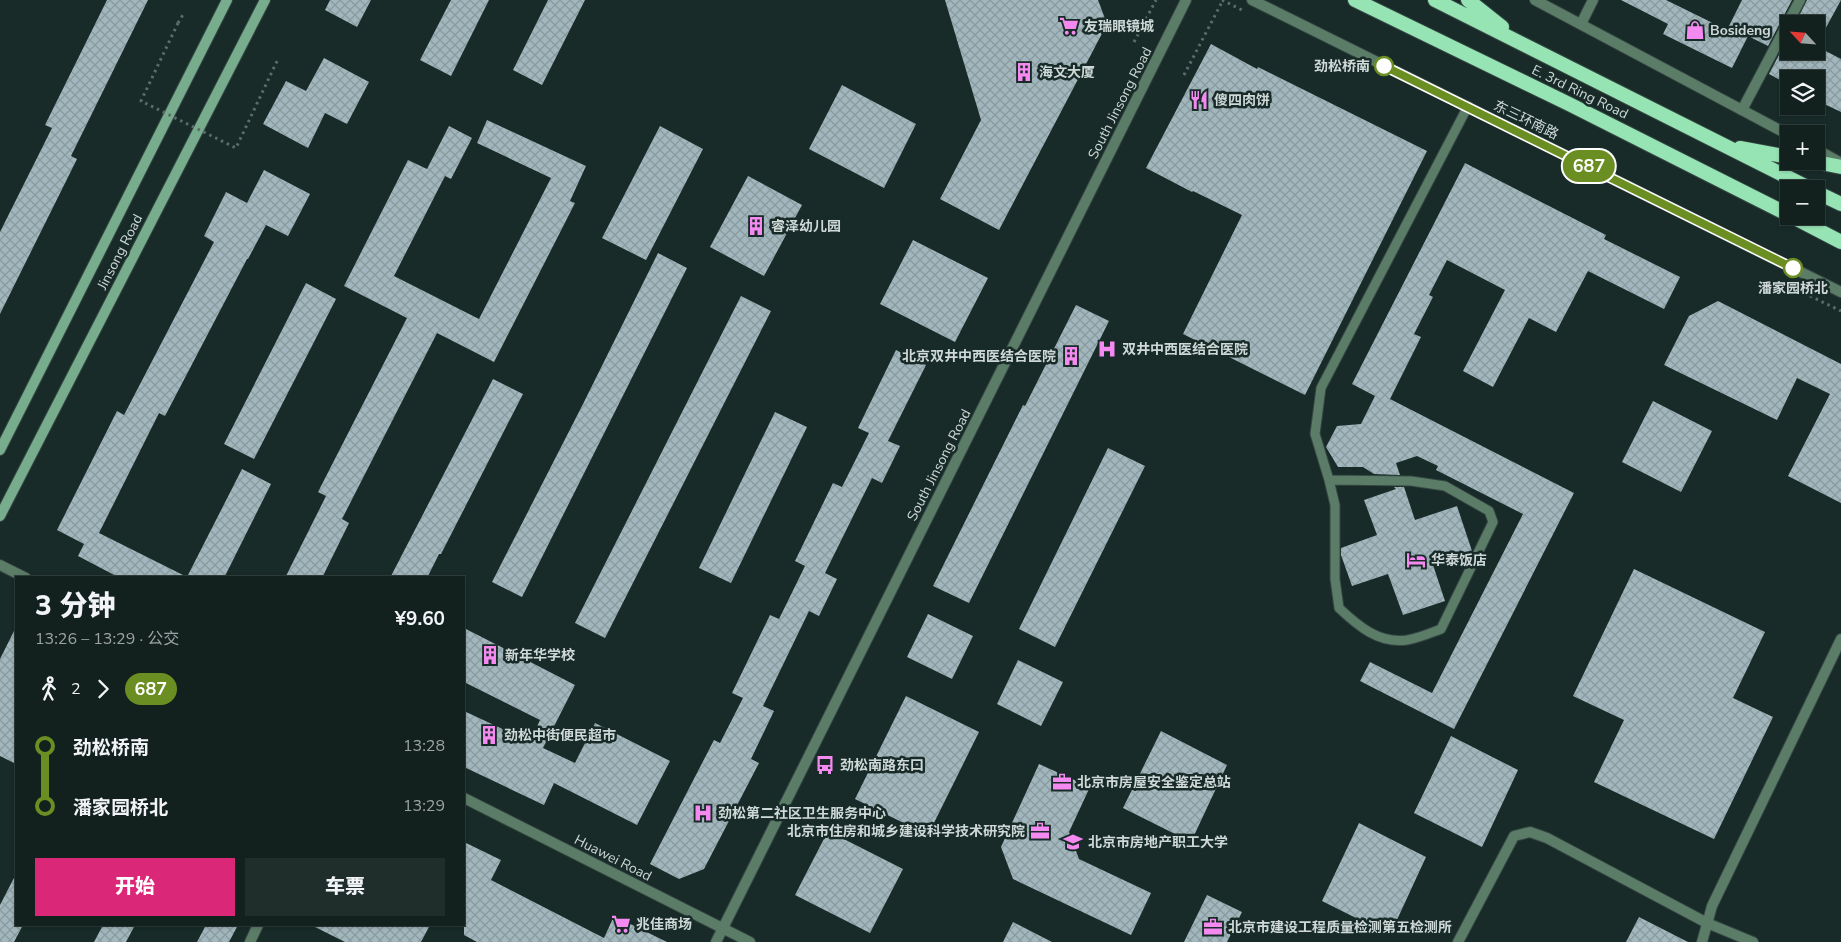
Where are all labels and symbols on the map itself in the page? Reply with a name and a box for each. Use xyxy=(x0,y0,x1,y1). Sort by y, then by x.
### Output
supermarket icon: 友瑞眼镜城 xyxy=(1058,15,1080,37)
north arrow xyxy=(1780,15,1825,60)
place label: 友瑞眼镜城 xyxy=(1084,17,1154,36)
shop icon: Bosideng xyxy=(1684,19,1706,41)
place label: Bosideng xyxy=(1710,21,1771,40)
street label: South Jinsong Road xyxy=(1084,44,1156,162)
marker: 劲松桥南 xyxy=(1374,56,1394,76)
place label: 劲松桥南 xyxy=(1314,57,1370,76)
street label: E. 3rd Ring Road xyxy=(1529,60,1631,124)
building icon: 海文大厦 xyxy=(1013,61,1035,83)
place label: 海文大厦 xyxy=(1039,63,1095,82)
restaurant icon: 傻四肉饼 xyxy=(1188,89,1210,111)
place label: 傻四肉饼 xyxy=(1214,91,1270,110)
street label: 东三环南路 xyxy=(1490,96,1562,144)
line badge: 687 xyxy=(1560,150,1618,182)
street label: Jinsong Road xyxy=(92,211,147,294)
building icon: 睿泽幼儿园 xyxy=(745,215,767,237)
place label: 睿泽幼儿园 xyxy=(771,217,841,236)
marker: 潘家园桥北 xyxy=(1783,258,1803,278)
place label: 潘家园桥北 xyxy=(1758,279,1828,298)
hospital icon: 双井中西医结合医院 xyxy=(1096,338,1118,360)
place label: 双井中西医结合医院 xyxy=(1122,340,1248,359)
building icon: 北京双井中西医结合医院 xyxy=(1060,345,1082,367)
place label: 北京双井中西医结合医院 xyxy=(902,347,1056,366)
street label: South Jinsong Road xyxy=(903,406,975,524)
hotel icon: 华泰饭店 xyxy=(1405,549,1427,571)
place label: 华泰饭店 xyxy=(1431,551,1487,570)
building icon: 新年华学校 xyxy=(479,644,501,666)
place label: 新年华学校 xyxy=(505,646,575,665)
building icon: 劲松中街便民超市 xyxy=(478,724,500,746)
place label: 劲松中街便民超市 xyxy=(504,726,616,745)
bus stop icon: 劲松南路东口 xyxy=(814,754,836,776)
place label: 劲松南路东口 xyxy=(840,756,924,775)
office icon: 北京市房屋安全鉴定总站 xyxy=(1051,771,1073,793)
place label: 北京市房屋安全鉴定总站 xyxy=(1077,773,1231,792)
hospital icon: 劲松第二社区卫生服务中心 xyxy=(692,802,714,824)
place label: 劲松第二社区卫生服务中心 xyxy=(718,804,886,823)
office icon: 北京市住房和城乡建设科学技术研究院 xyxy=(1029,820,1051,842)
place label: 北京市住房和城乡建设科学技术研究院 xyxy=(787,822,1025,841)
street label: Huawei Road xyxy=(571,830,655,886)
school or university icon: 北京市房地产职工大学 xyxy=(1062,831,1084,853)
place label: 北京市房地产职工大学 xyxy=(1088,833,1228,852)
supermarket icon: 兆佳商场 xyxy=(610,913,632,935)
place label: 兆佳商场 xyxy=(636,915,692,934)
office icon: 北京市建设工程质量检测第五检测所 xyxy=(1202,916,1224,938)
place label: 北京市建设工程质量检测第五检测所 xyxy=(1228,918,1452,937)

